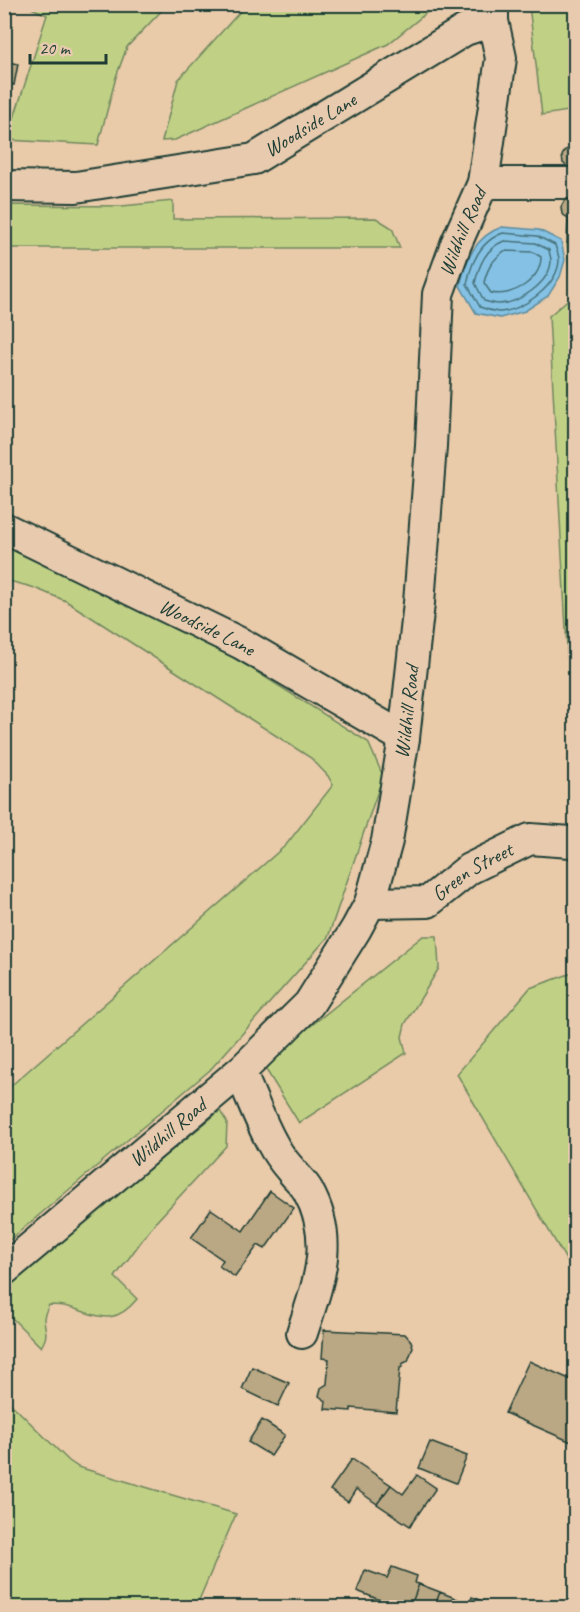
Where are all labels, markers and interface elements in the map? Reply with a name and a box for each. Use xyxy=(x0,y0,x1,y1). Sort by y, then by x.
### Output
scale bar xyxy=(30,27,106,65)
text: 20 m xyxy=(39,37,72,59)
street label: Woodside Lane xyxy=(259,86,362,163)
street label: Wildhill Road xyxy=(433,181,493,279)
street label: Woodside Lane xyxy=(155,593,261,662)
street label: Wildhill Road xyxy=(388,661,425,760)
street label: Green Street xyxy=(426,836,519,907)
street label: Wildhill Road xyxy=(124,1091,214,1172)

